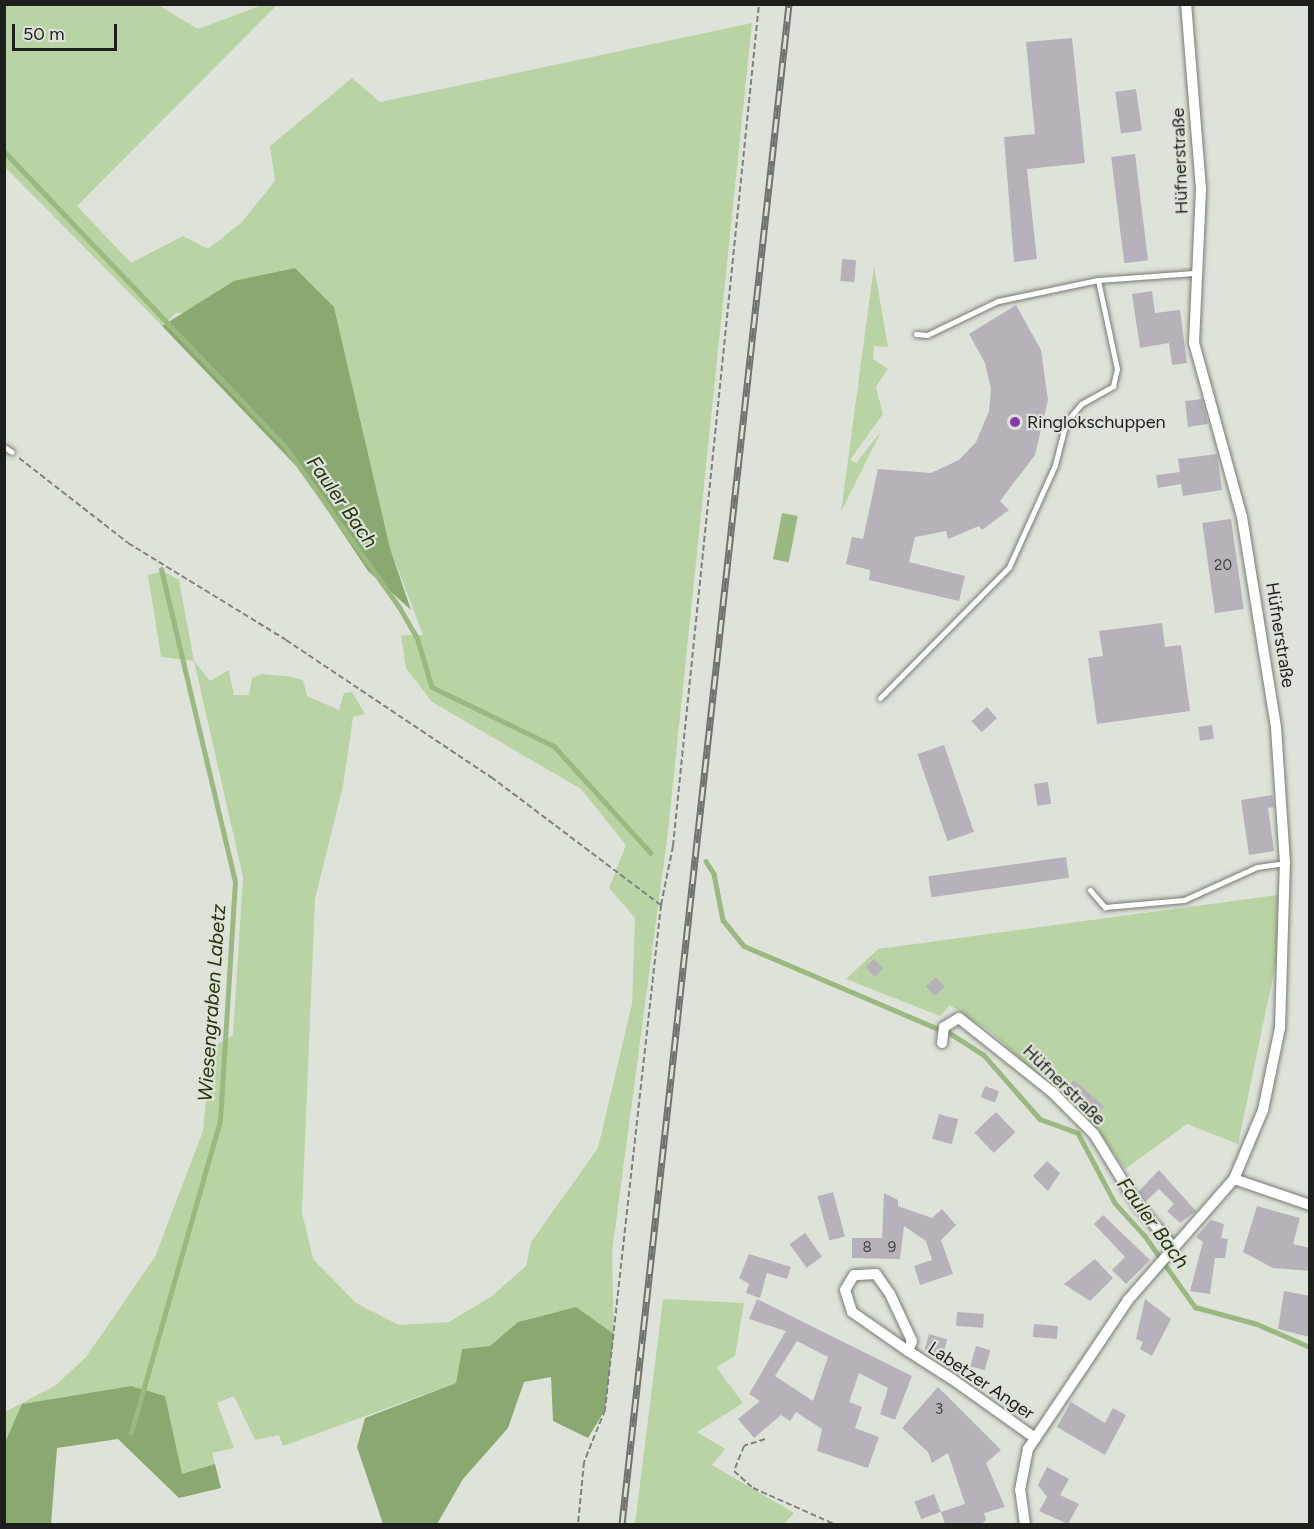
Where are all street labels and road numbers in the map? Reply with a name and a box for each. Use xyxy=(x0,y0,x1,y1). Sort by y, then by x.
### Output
street label: Hüfnerstraße xyxy=(1167,107,1193,215)
street label: Hüfnerstraße xyxy=(1261,581,1299,689)
street label: Hüfnerstraße xyxy=(1018,1040,1110,1130)
street label: Labetzer Anger xyxy=(924,1337,1038,1425)

